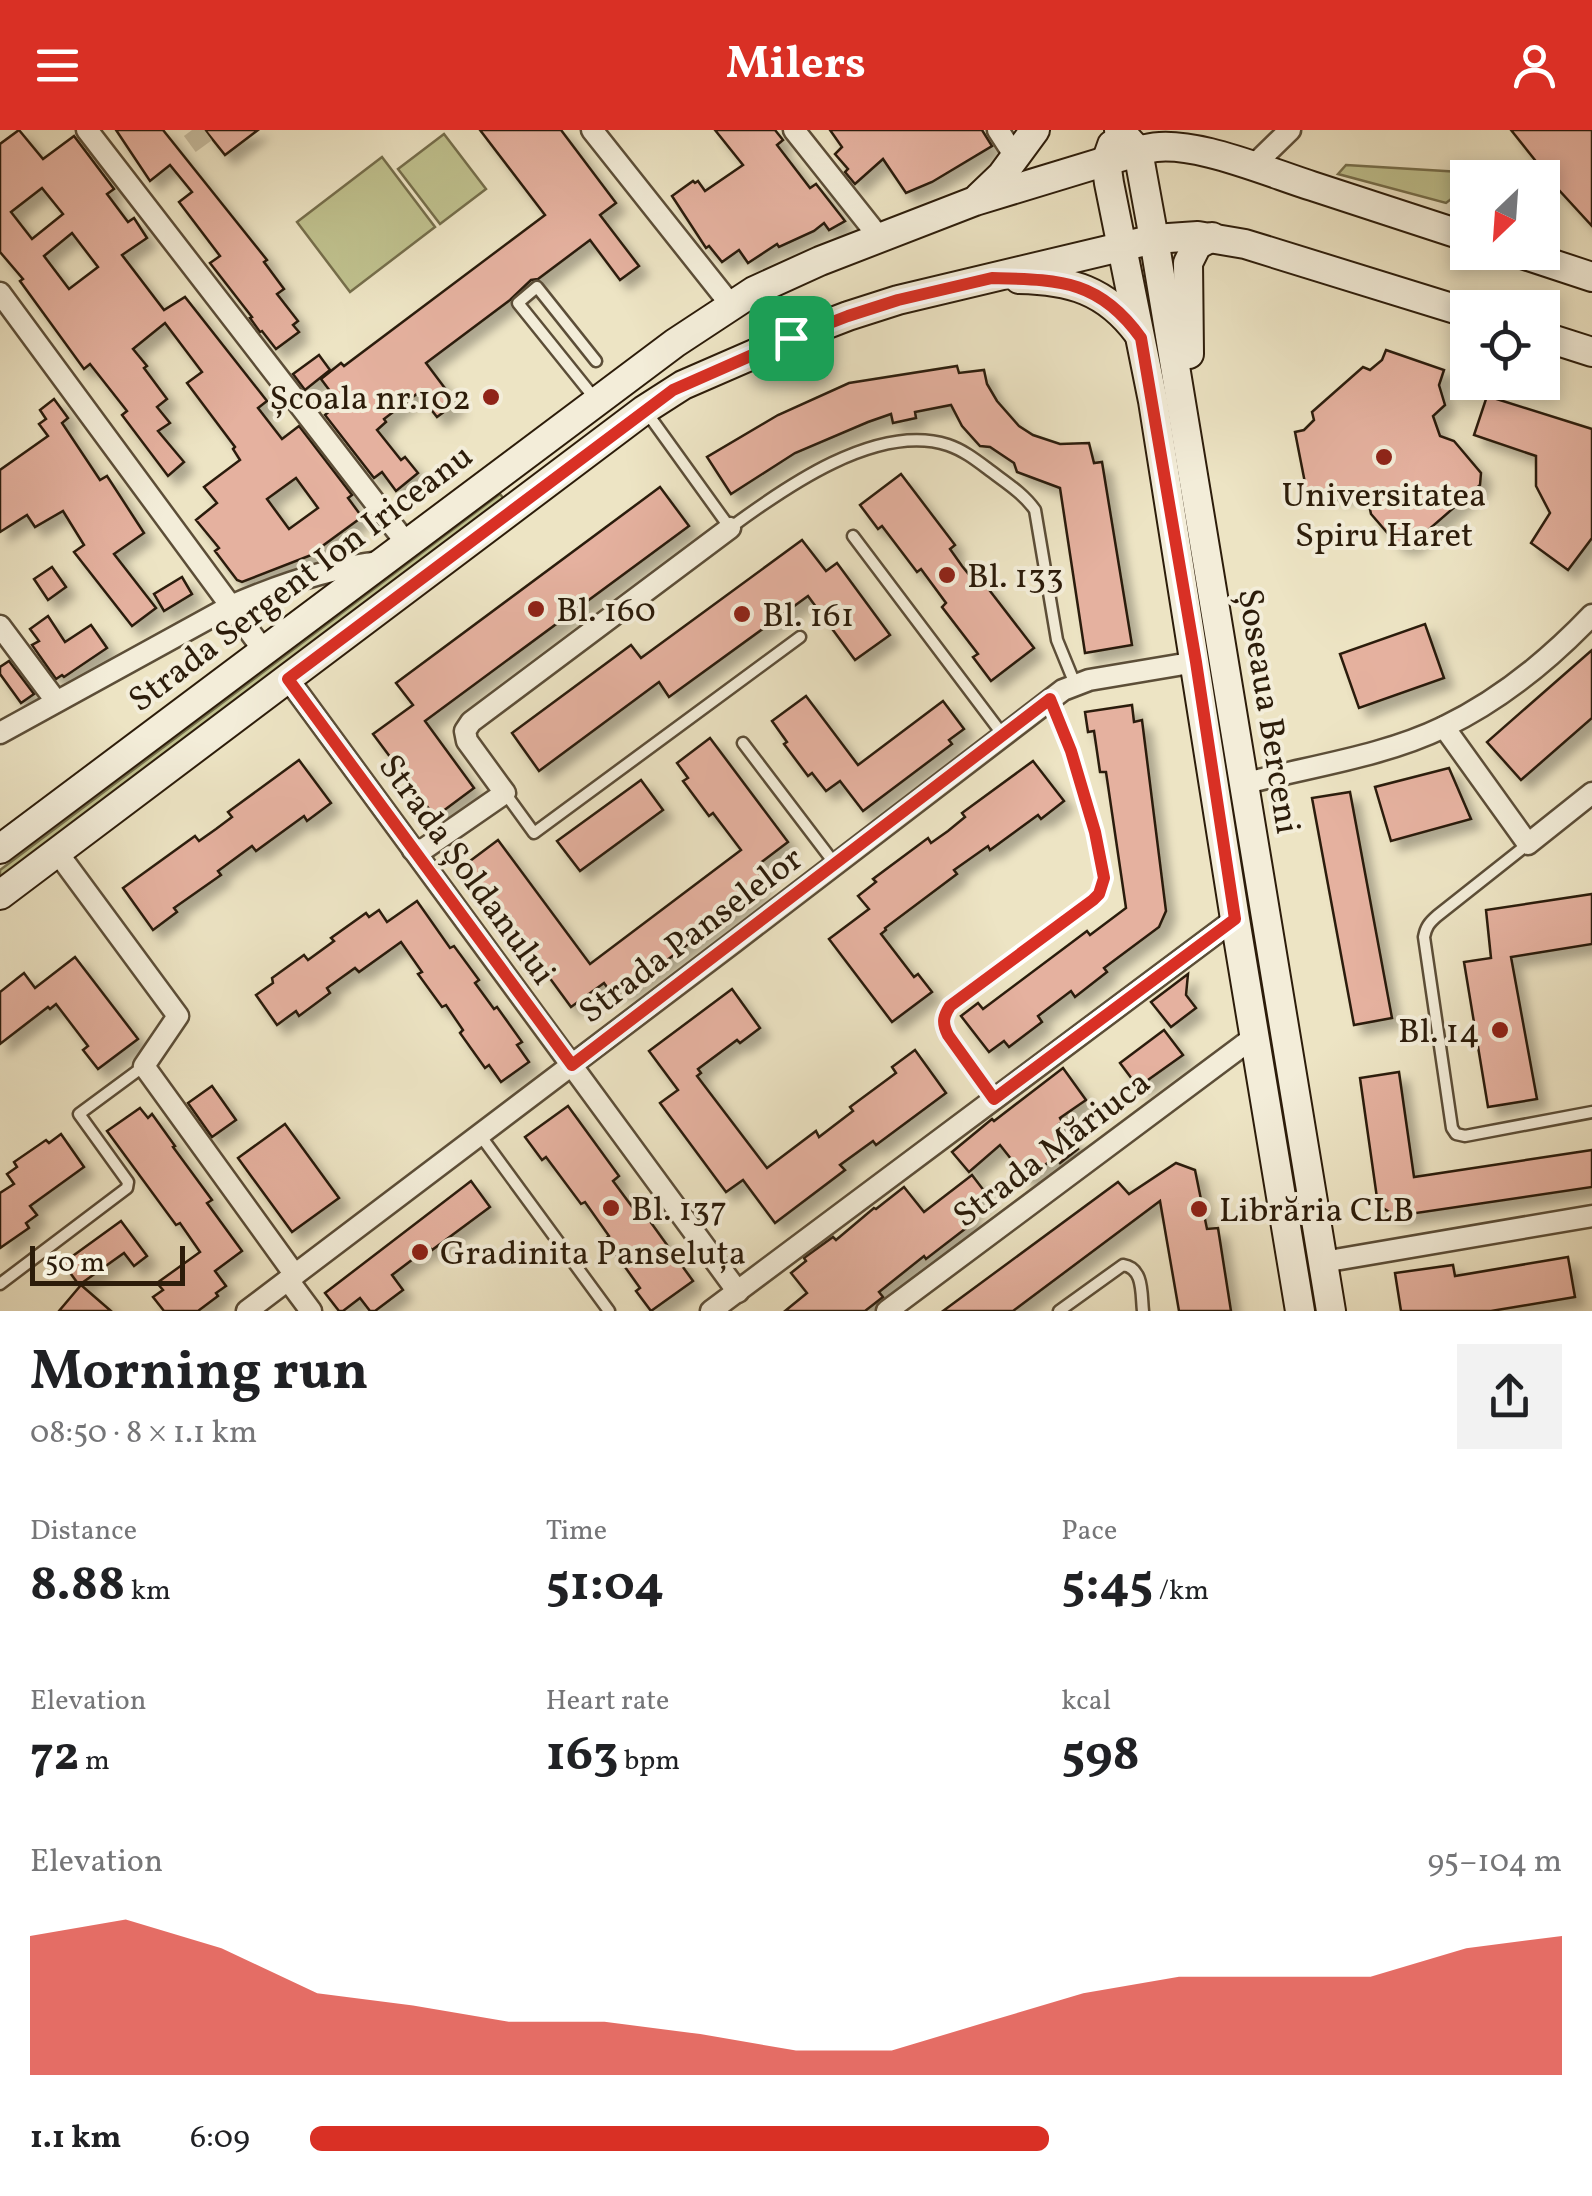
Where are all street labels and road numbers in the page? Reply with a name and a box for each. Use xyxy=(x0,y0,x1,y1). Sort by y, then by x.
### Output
street label: Strada Sergent Ion Iriceanu xyxy=(120,434,484,725)
street label: Șoseaua Berceni xyxy=(1224,585,1310,838)
street label: Strada Șoldanului xyxy=(365,746,566,996)
street label: Strada Panselelor xyxy=(570,836,814,1036)
street label: Strada Măriuca xyxy=(944,1060,1161,1241)

